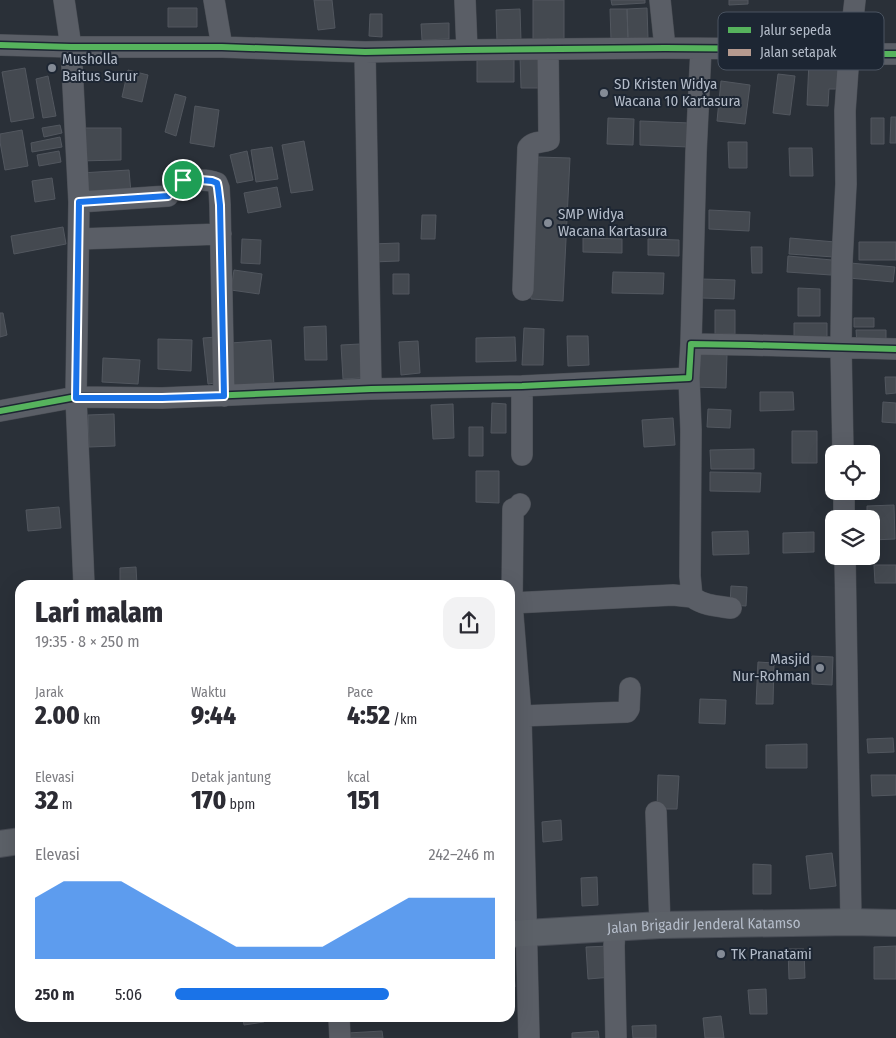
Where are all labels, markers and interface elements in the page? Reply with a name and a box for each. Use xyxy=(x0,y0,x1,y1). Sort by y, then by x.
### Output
legend xyxy=(718,12,884,70)
text: Jalur sepeda xyxy=(760,22,831,39)
text: Jalan setapak xyxy=(760,44,837,61)
place label: Musholla Baitus Surur xyxy=(62,50,138,85)
marker: Musholla Baitus Surur xyxy=(46,62,58,74)
place label: SD Kristen Widya Wacana 10 Kartasura xyxy=(614,75,741,110)
marker: SD Kristen Widya Wacana 10 Kartasura xyxy=(598,87,610,99)
pin xyxy=(162,159,204,201)
icon: arrive xyxy=(169,166,197,194)
place label: SMP Widya Wacana Kartasura xyxy=(558,205,667,240)
marker: SMP Widya Wacana Kartasura xyxy=(542,217,554,229)
map controls xyxy=(825,445,880,565)
button: locate xyxy=(825,445,880,500)
button: layers xyxy=(825,510,880,565)
text: Lari malam xyxy=(35,596,163,629)
button: share xyxy=(443,597,495,649)
text: 19:35 · 8 × 250 m xyxy=(35,632,140,651)
place label: Masjid Nur-Rohman xyxy=(732,650,810,685)
marker: Masjid Nur-Rohman xyxy=(814,662,826,674)
text: Jarak xyxy=(35,684,64,701)
text: Waktu xyxy=(191,684,226,701)
text: Pace xyxy=(347,684,373,701)
text: 2.00 xyxy=(35,701,80,731)
text: 9:44 xyxy=(191,701,236,731)
text: 4:52 xyxy=(347,701,390,731)
text: km xyxy=(80,711,100,728)
text: /km xyxy=(390,711,417,728)
text: Elevasi xyxy=(35,769,74,786)
text: Detak jantung xyxy=(191,769,271,786)
text: kcal xyxy=(347,769,370,786)
text: 32 xyxy=(35,786,59,816)
text: 170 xyxy=(191,786,226,816)
text: 151 xyxy=(347,786,380,816)
text: m xyxy=(59,796,73,813)
text: bpm xyxy=(226,796,255,813)
text: Elevasi xyxy=(35,845,80,864)
text: 242–246 m xyxy=(429,845,495,864)
street label: Jalan Brigadir Jenderal Katamso xyxy=(606,914,801,937)
place label: TK Pranatami xyxy=(731,945,812,963)
marker: TK Pranatami xyxy=(715,948,727,960)
text: 250 m xyxy=(35,985,75,1004)
text: 5:06 xyxy=(115,985,142,1004)

